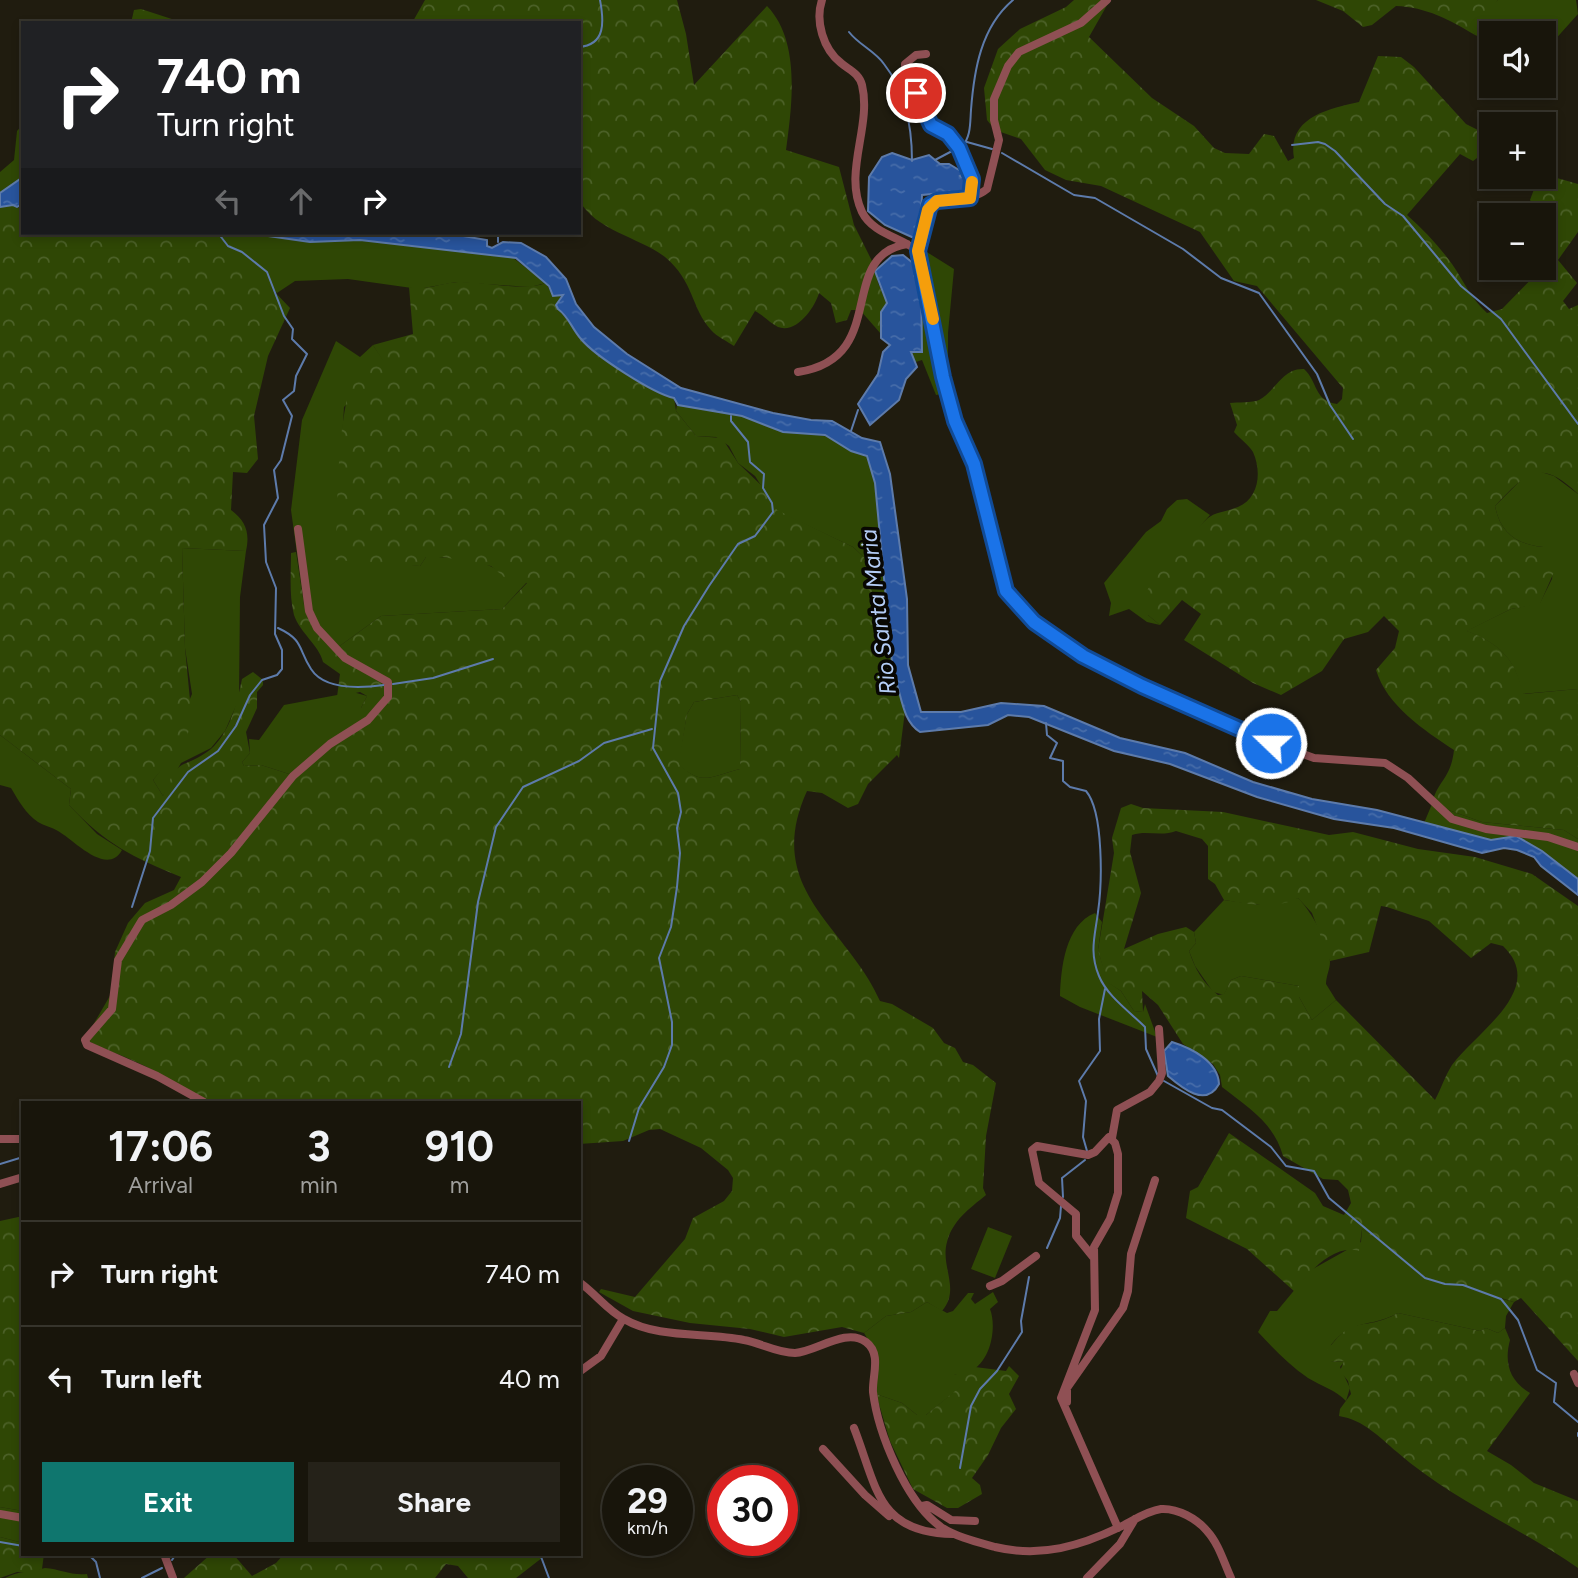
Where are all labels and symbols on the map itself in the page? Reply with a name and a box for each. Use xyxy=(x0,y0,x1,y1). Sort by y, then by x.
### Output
pin xyxy=(886,63,946,123)
water label: Rio Santa Maria xyxy=(854,527,902,697)
position arrow xyxy=(1234,706,1308,780)
speed limit sign: 30 xyxy=(707,1465,798,1556)

